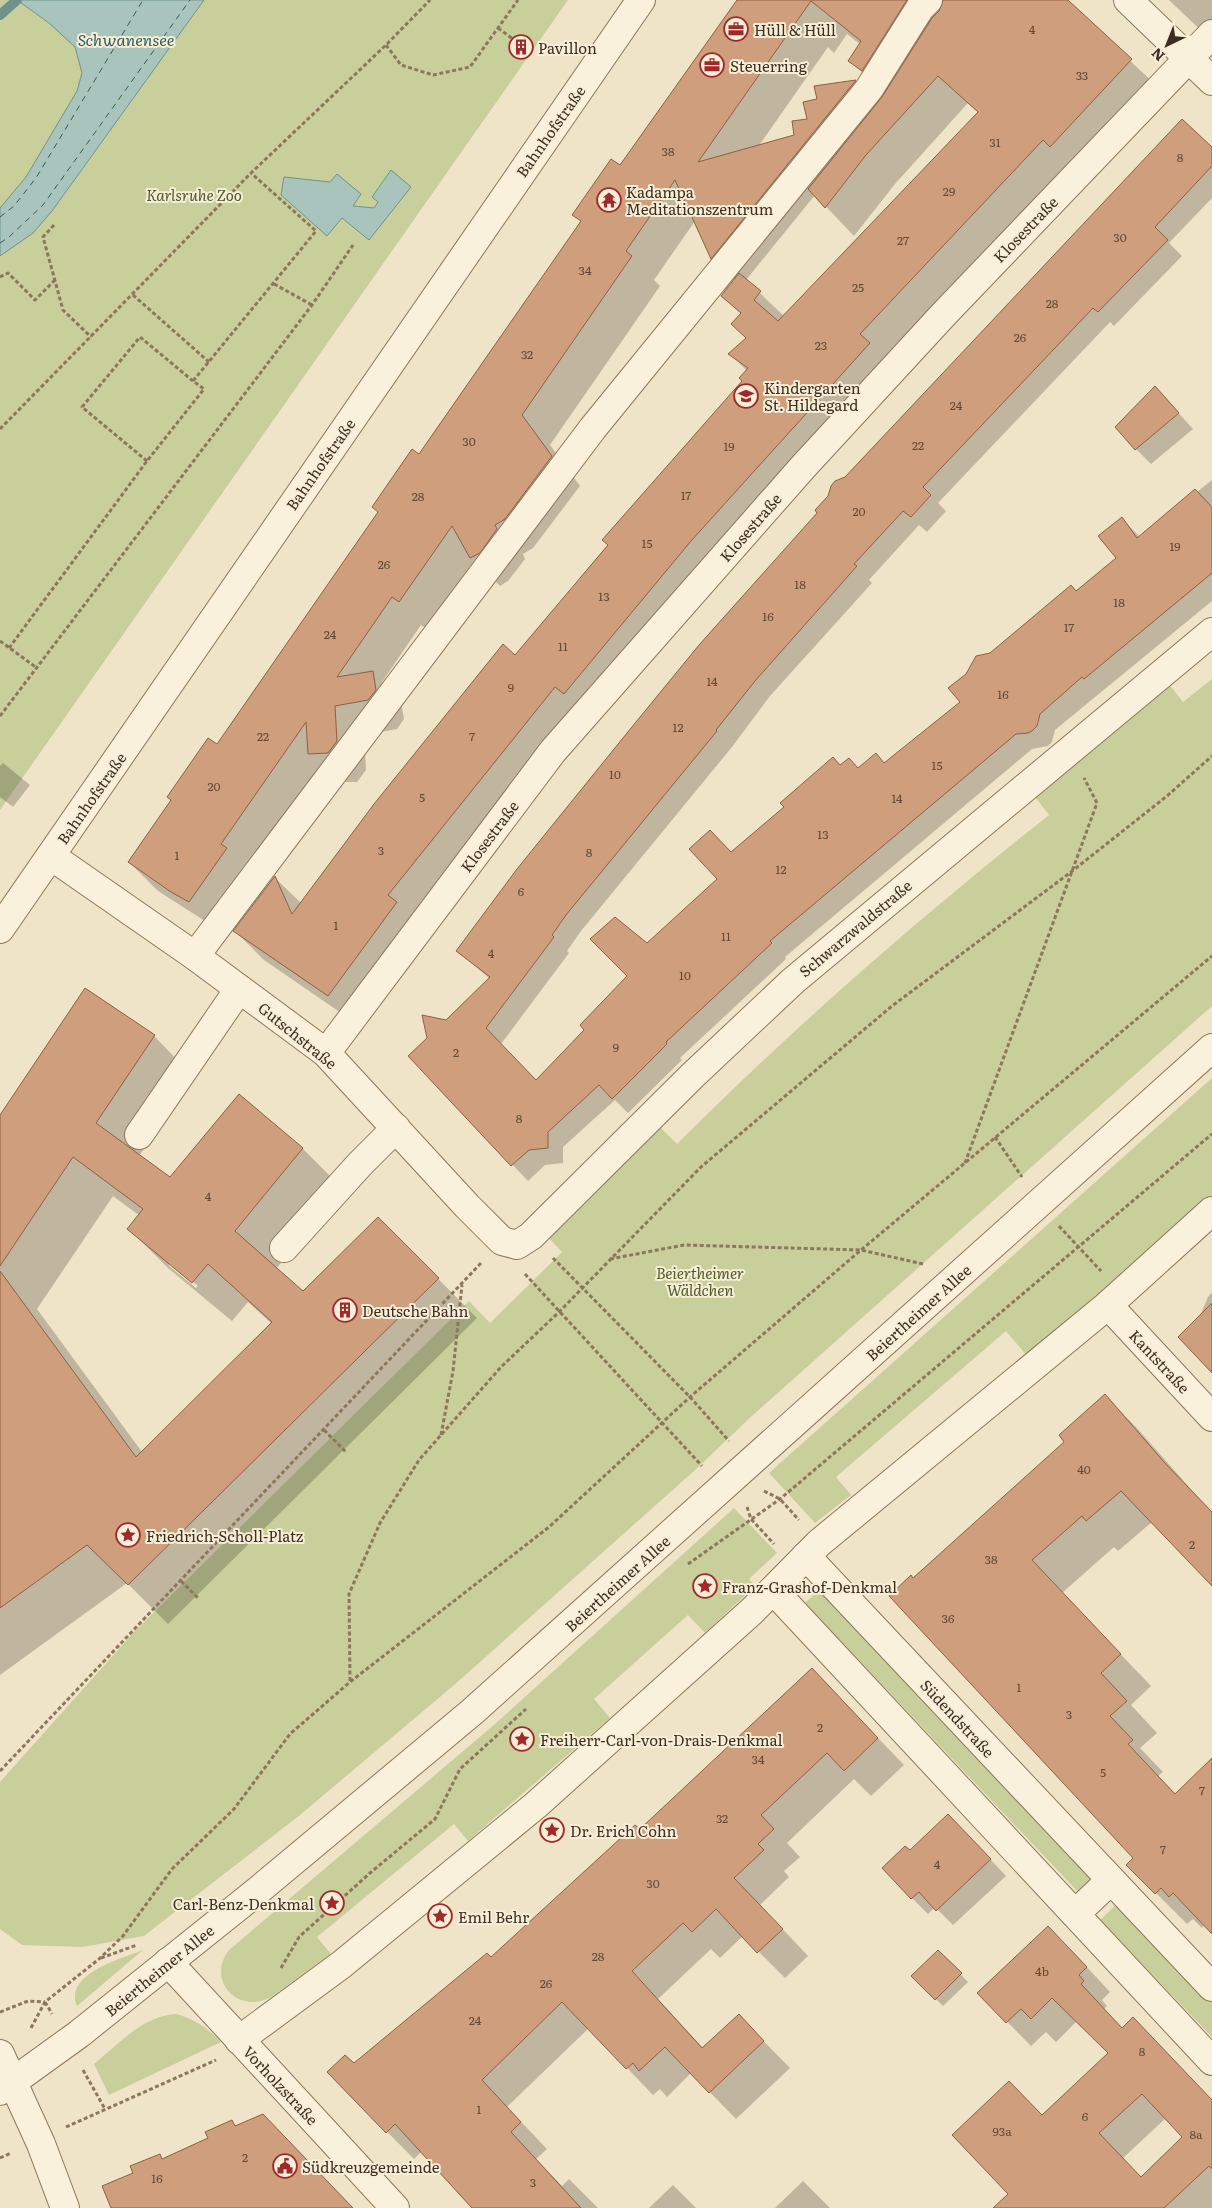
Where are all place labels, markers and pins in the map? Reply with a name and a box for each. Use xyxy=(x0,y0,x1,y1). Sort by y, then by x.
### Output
office icon: Hüll & Hüll xyxy=(723,16,749,42)
place label: Hüll & Hüll xyxy=(754,18,836,41)
building icon: Pavillon xyxy=(508,34,534,60)
place label: Pavillon xyxy=(538,36,597,59)
office icon: Steuerring xyxy=(699,52,725,78)
place label: Steuerring xyxy=(730,54,808,77)
place label: Kadampa Meditationszentrum xyxy=(626,180,774,220)
temple icon: Kadampa Meditationszentrum xyxy=(596,187,622,213)
place label: Kindergarten St. Hildegard xyxy=(764,376,861,416)
school or university icon: Kindergarten St. Hildegard xyxy=(733,383,759,409)
building icon: Deutsche Bahn xyxy=(332,1297,358,1323)
place label: Deutsche Bahn xyxy=(362,1299,469,1322)
place icon: Friedrich-Scholl-Platz xyxy=(115,1522,141,1548)
place label: Friedrich-Scholl-Platz xyxy=(146,1524,303,1547)
place icon: Franz-Grashof-Denkmal xyxy=(692,1573,718,1599)
place label: Franz-Grashof-Denkmal xyxy=(722,1575,897,1598)
place icon: Freiherr-Carl-von-Drais-Denkmal xyxy=(509,1726,535,1752)
place label: Freiherr-Carl-von-Drais-Denkmal xyxy=(540,1728,783,1751)
place icon: Dr. Erich Cohn xyxy=(539,1817,565,1843)
place label: Dr. Erich Cohn xyxy=(570,1819,677,1842)
place icon: Carl-Benz-Denkmal xyxy=(319,1890,345,1916)
place label: Carl-Benz-Denkmal xyxy=(173,1892,314,1915)
place icon: Emil Behr xyxy=(427,1903,453,1929)
place label: Emil Behr xyxy=(458,1905,529,1928)
public building icon: Südkreuzgemeinde xyxy=(272,2153,298,2179)
place label: Südkreuzgemeinde xyxy=(302,2155,440,2178)

